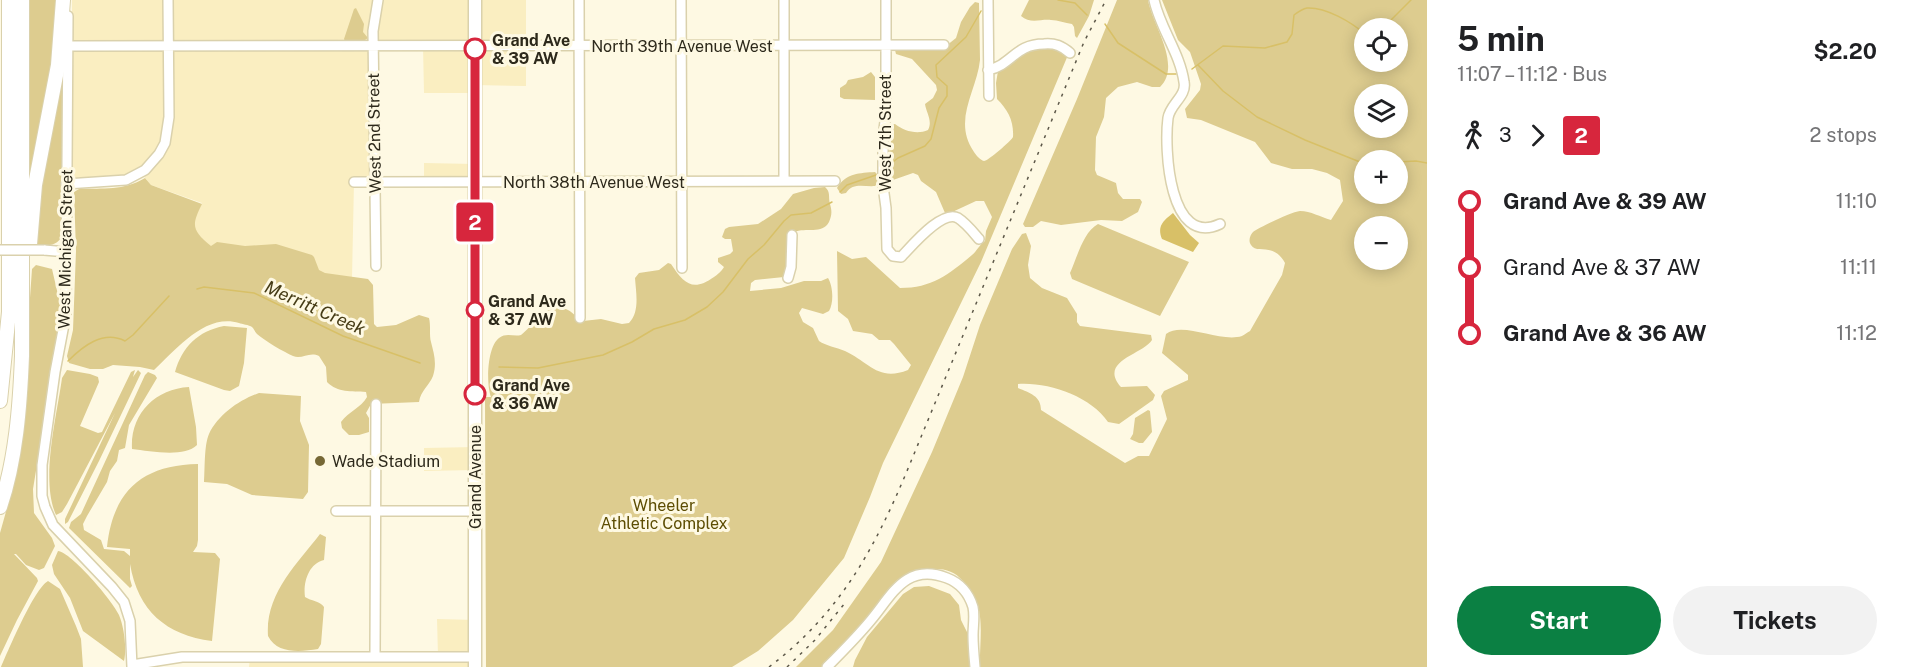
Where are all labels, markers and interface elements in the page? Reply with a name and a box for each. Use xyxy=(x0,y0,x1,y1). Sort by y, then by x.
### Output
map controls xyxy=(1354,18,1408,270)
button: locate xyxy=(1354,18,1408,72)
text: 5 min xyxy=(1457,20,1545,58)
place label: Grand Ave & 39 AW xyxy=(492,31,570,68)
street label: North 39th Avenue West xyxy=(591,37,773,56)
marker: Grand Ave & 39 AW xyxy=(464,38,486,60)
text: $2.20 xyxy=(1814,38,1877,64)
text: 11:07 – 11:12 · Bus xyxy=(1457,62,1607,86)
street label: West 2nd Street xyxy=(364,73,385,193)
street label: West 7th Street xyxy=(876,74,895,192)
button: layers xyxy=(1354,84,1408,138)
icon: walk xyxy=(1457,119,1490,152)
icon: forward xyxy=(1521,119,1554,152)
text: 3 xyxy=(1499,123,1512,147)
text: 2 xyxy=(1575,123,1588,148)
text: 2 stops xyxy=(1810,123,1877,147)
button: + xyxy=(1354,150,1408,204)
street label: West Michigan Street xyxy=(55,169,76,329)
street label: North 38th Avenue West xyxy=(503,173,685,192)
text: Grand Ave & 39 AW xyxy=(1503,188,1707,214)
text: 11:10 xyxy=(1836,189,1877,213)
line badge: 2 xyxy=(456,202,494,242)
text: 2 xyxy=(468,210,482,235)
button: − xyxy=(1354,216,1408,270)
text: Grand Ave & 37 AW xyxy=(1503,254,1701,280)
text: 11:11 xyxy=(1840,255,1877,279)
water label: Merritt Creek xyxy=(262,276,369,339)
place label: Grand Ave & 37 AW xyxy=(488,292,566,329)
marker: Grand Ave & 37 AW xyxy=(466,301,484,319)
text: Grand Ave & 36 AW xyxy=(1503,320,1707,346)
text: 11:12 xyxy=(1836,321,1877,345)
place label: Grand Ave & 36 AW xyxy=(492,376,570,413)
marker: Grand Ave & 36 AW xyxy=(464,383,486,405)
street label: Grand Avenue xyxy=(466,425,485,529)
place label: Wade Stadium xyxy=(332,452,440,471)
marker: Wade Stadium xyxy=(313,454,327,468)
park label: Wheeler Athletic Complex xyxy=(600,496,728,533)
button: Start xyxy=(1457,586,1661,655)
button: Tickets xyxy=(1673,586,1877,655)

